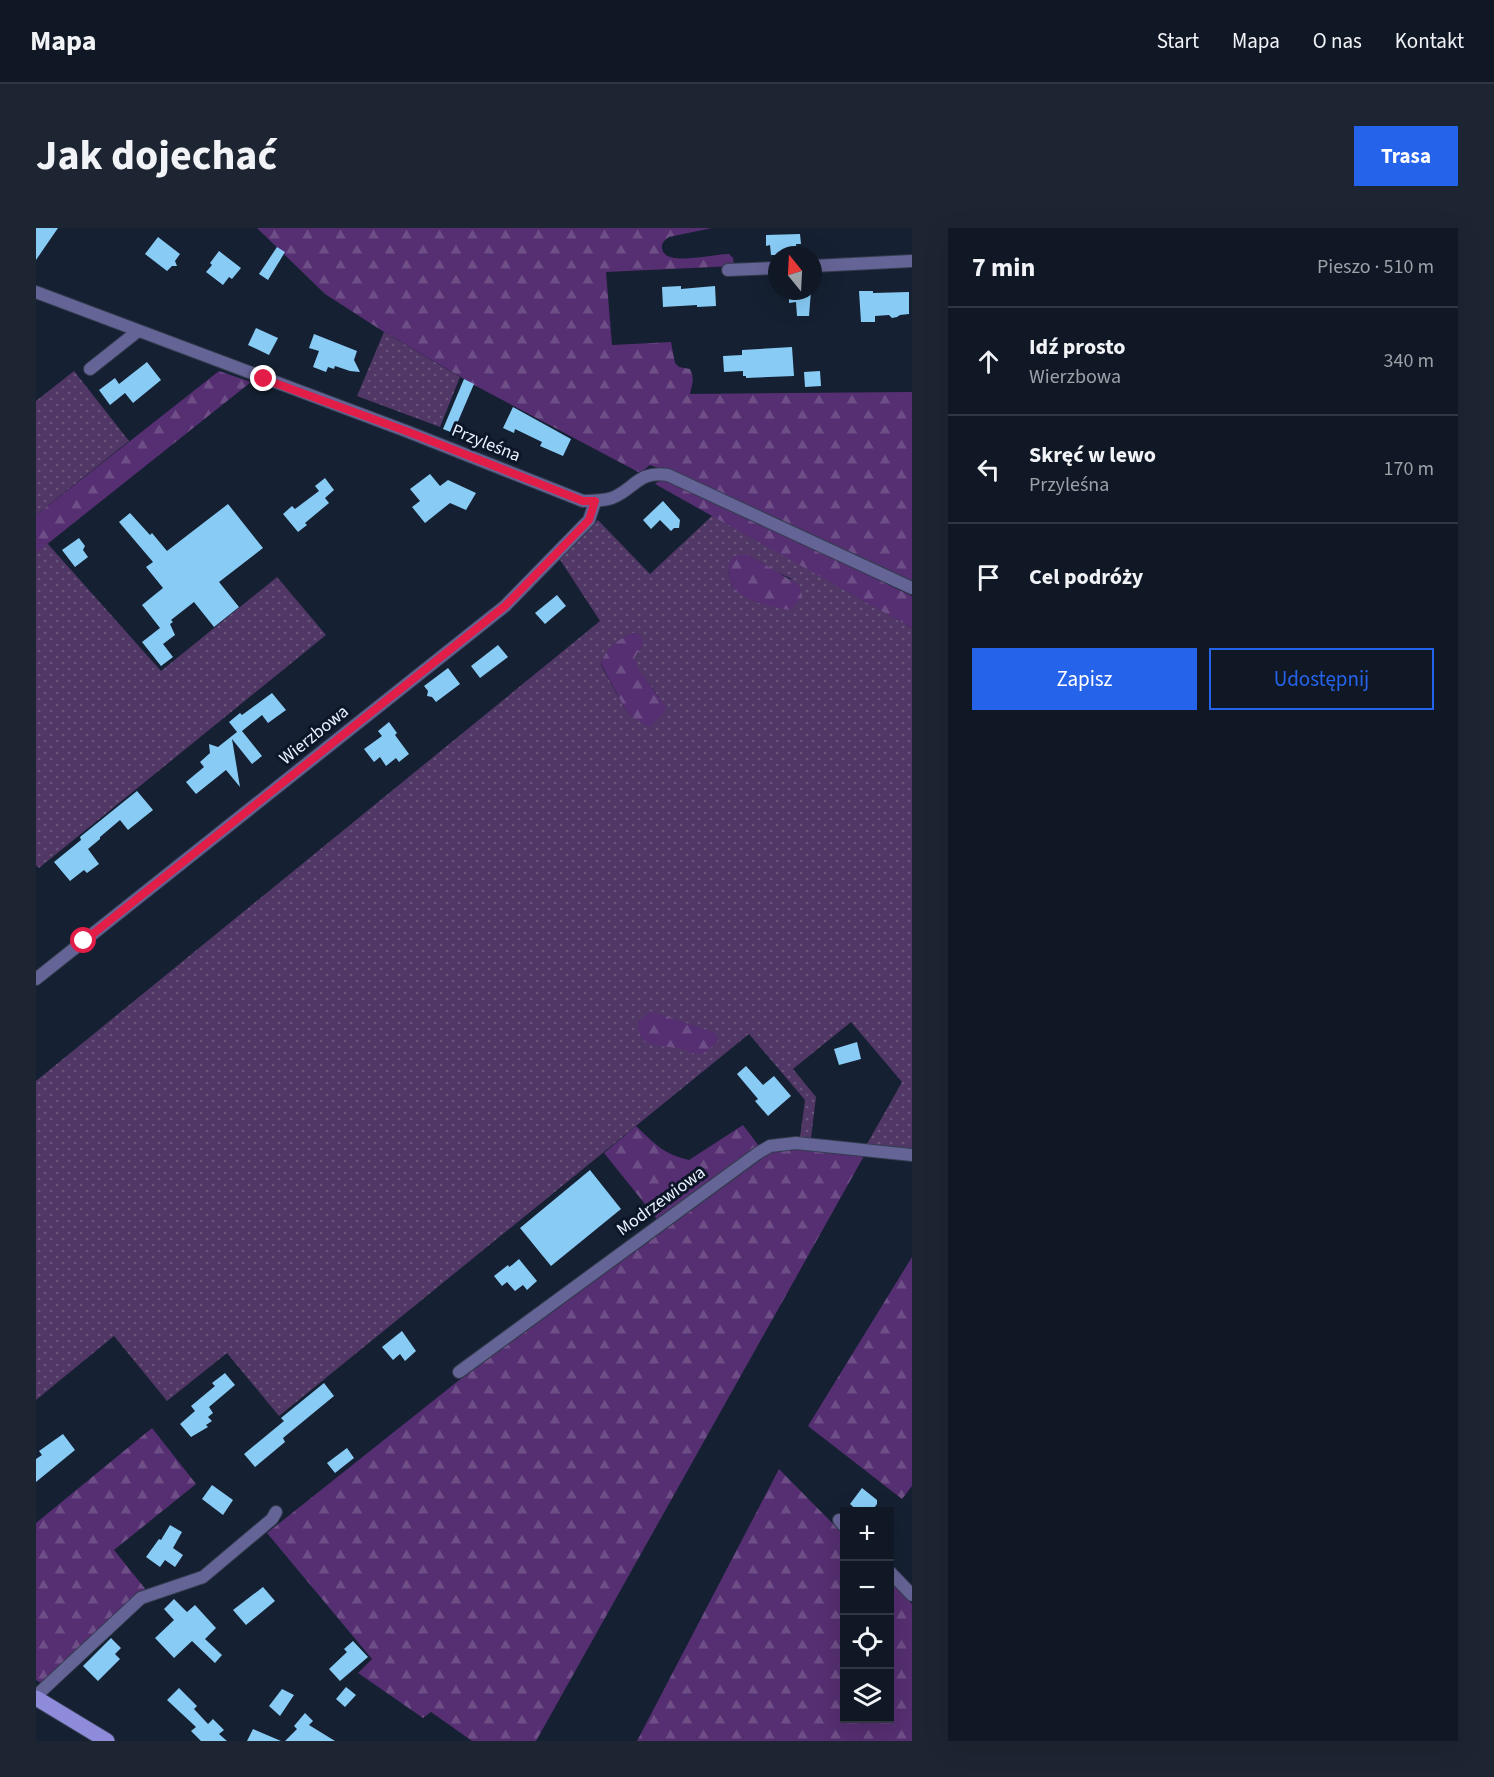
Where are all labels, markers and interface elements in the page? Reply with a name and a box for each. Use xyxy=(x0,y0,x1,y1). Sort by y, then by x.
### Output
text: Mapa xyxy=(30,21,97,61)
text: Start xyxy=(1157,26,1199,56)
text: Mapa xyxy=(1232,26,1280,56)
text: O nas xyxy=(1313,26,1362,56)
text: Kontakt xyxy=(1395,26,1464,56)
text: Jak dojechać xyxy=(36,126,277,186)
button: Trasa xyxy=(1354,126,1458,186)
north arrow xyxy=(768,246,822,300)
text: 7 min xyxy=(972,249,1035,286)
text: Pieszo · 510 m xyxy=(1317,253,1434,281)
text: Idź prosto xyxy=(1029,331,1126,363)
icon: ahead xyxy=(972,345,1005,378)
text: 340 m xyxy=(1384,347,1434,375)
text: Wierzbowa xyxy=(1029,363,1121,391)
route end xyxy=(250,365,276,391)
street label: Przyleśna xyxy=(448,418,524,468)
text: Skręć w lewo xyxy=(1029,439,1156,471)
icon: left xyxy=(972,453,1005,486)
text: 170 m xyxy=(1384,455,1434,483)
text: Przyleśna xyxy=(1029,471,1109,499)
icon: arrive xyxy=(972,561,1005,594)
text: Cel podróży xyxy=(1029,561,1143,593)
button: Zapisz xyxy=(972,648,1197,710)
button: Udostępnij xyxy=(1209,648,1434,710)
street label: Wierzbowa xyxy=(274,699,354,771)
route start xyxy=(70,927,96,953)
street label: Modrzewiowa xyxy=(611,1160,711,1242)
map controls xyxy=(840,1507,894,1723)
button: + xyxy=(840,1507,894,1561)
button: − xyxy=(840,1561,894,1615)
button: locate xyxy=(840,1615,894,1669)
button: layers xyxy=(840,1669,894,1723)

